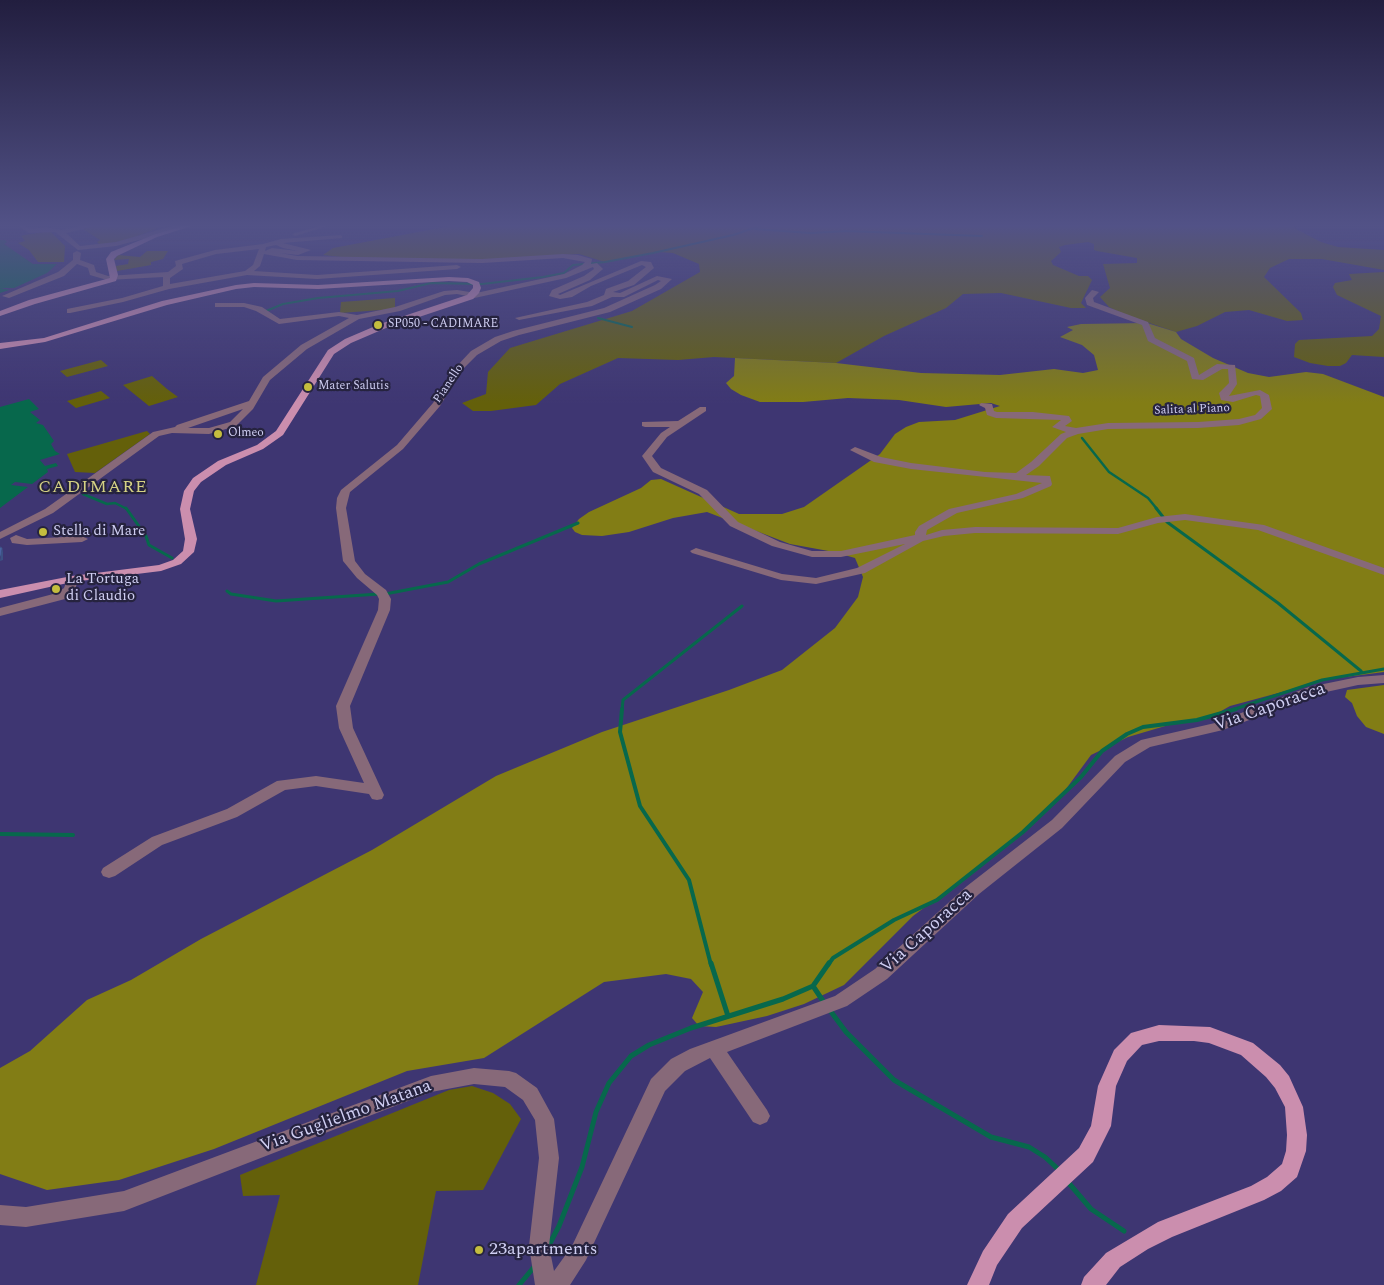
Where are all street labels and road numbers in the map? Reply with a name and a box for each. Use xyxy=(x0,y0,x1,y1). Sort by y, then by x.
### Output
street label: Pianello xyxy=(431,362,467,406)
street label: Salita al Piano xyxy=(1154,401,1230,419)
street label: Via Caporacca xyxy=(1211,679,1329,737)
street label: Via Caporacca xyxy=(877,885,977,979)
street label: Via Guglielmo Matana xyxy=(257,1076,435,1158)

